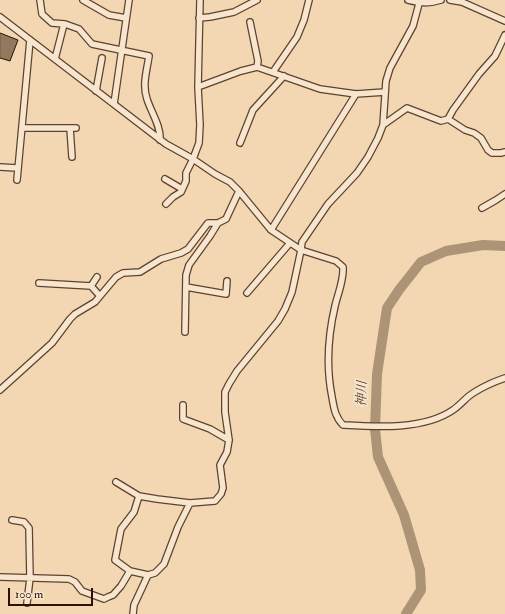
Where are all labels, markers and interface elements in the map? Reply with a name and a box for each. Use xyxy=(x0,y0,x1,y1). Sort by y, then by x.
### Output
water label: 神川 xyxy=(355,381,371,407)
scale bar xyxy=(10,580,95,606)
text: 100 m xyxy=(15,587,43,602)

